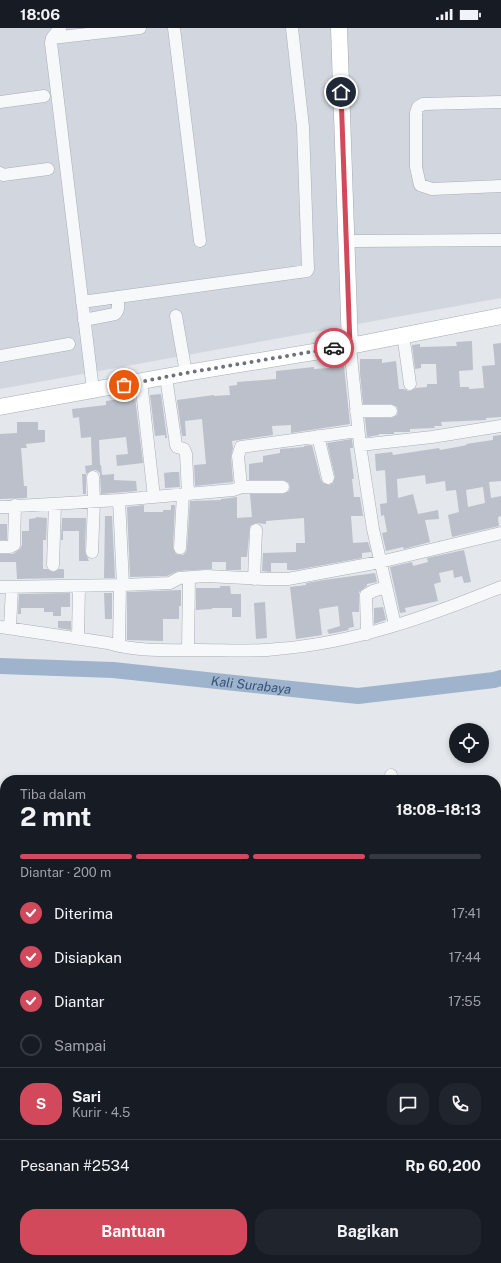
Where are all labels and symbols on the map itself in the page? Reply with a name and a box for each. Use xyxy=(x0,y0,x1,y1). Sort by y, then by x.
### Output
pin xyxy=(324,75,358,109)
courier xyxy=(314,328,354,368)
pin xyxy=(107,368,141,402)
water label: Kali Surabaya xyxy=(210,673,292,696)

